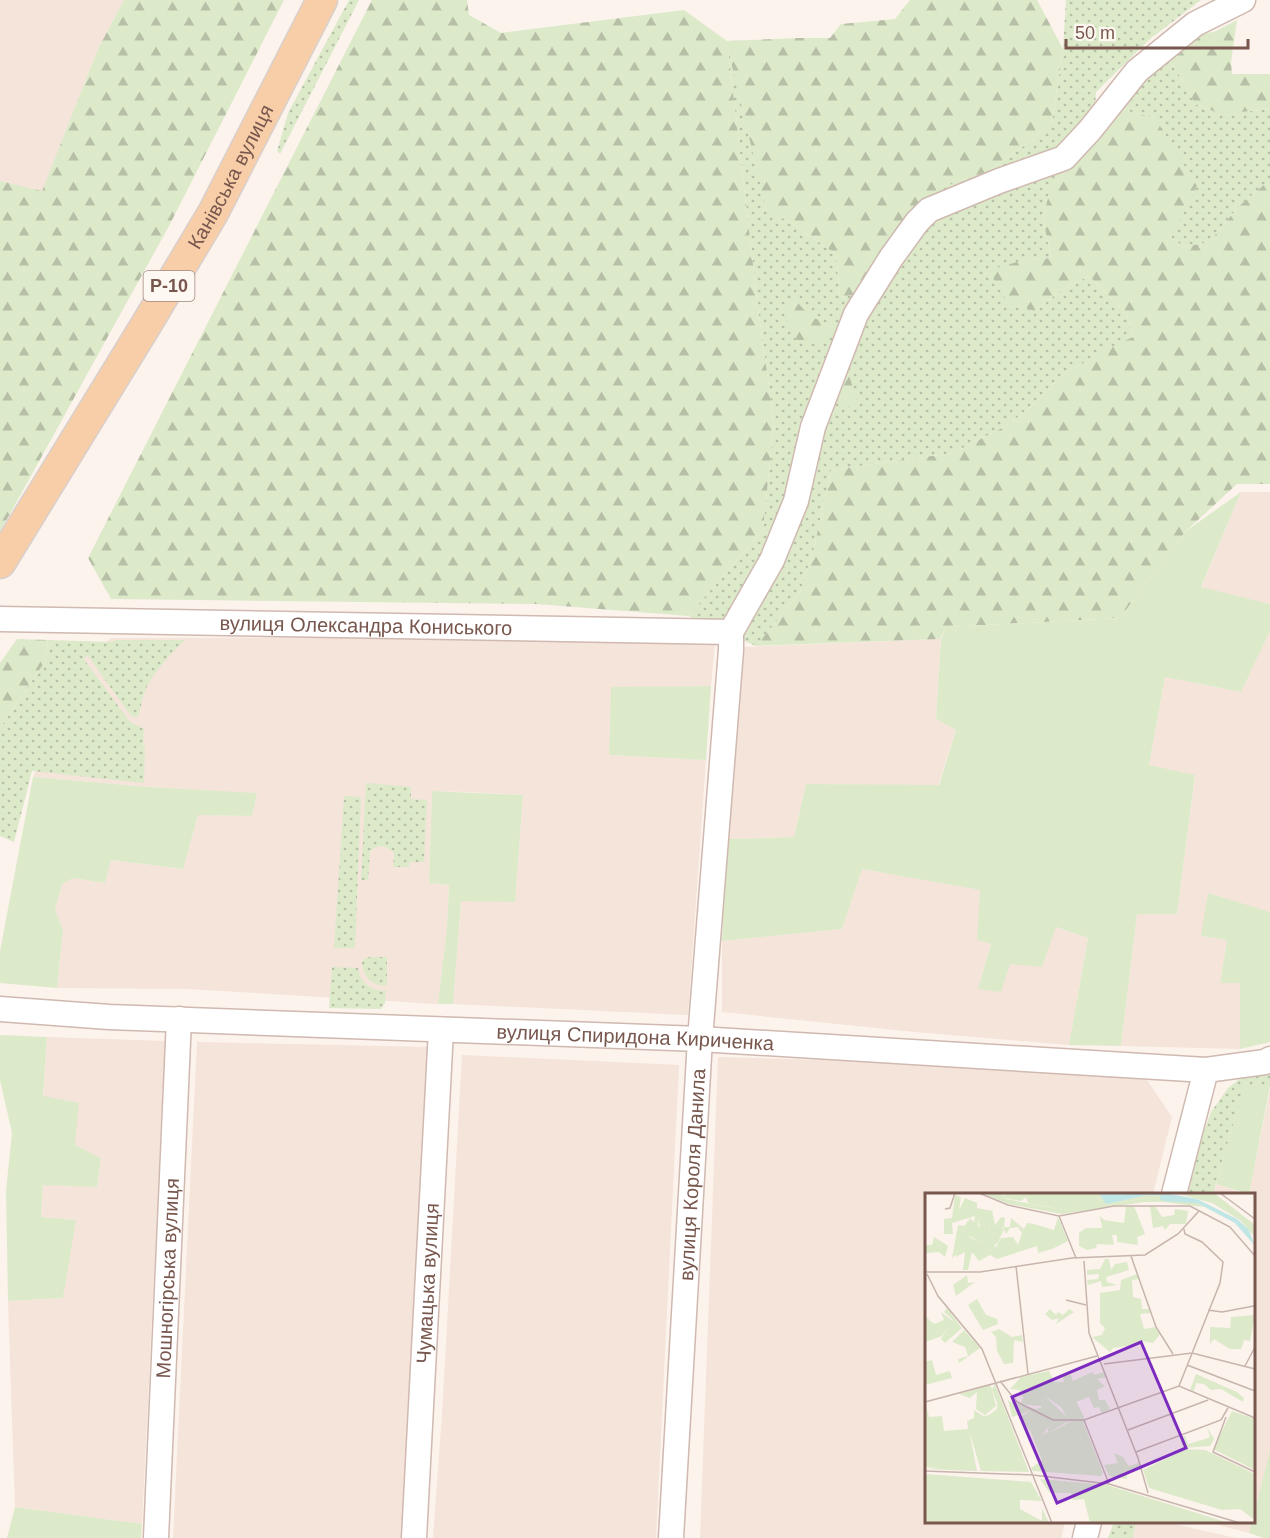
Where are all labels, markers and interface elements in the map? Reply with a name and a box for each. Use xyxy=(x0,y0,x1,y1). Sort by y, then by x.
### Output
scale bar xyxy=(1066,12,1248,50)
text: 50 m xyxy=(1075,23,1115,43)
street label: Канівська вулиця xyxy=(183,101,278,253)
road number: Р-10 xyxy=(144,271,195,301)
street label: вулиця Олександра Кониського xyxy=(219,612,512,639)
street label: вулиця Спиридона Кириченка xyxy=(496,1020,776,1055)
street label: вулиця Короля Данила xyxy=(675,1067,709,1281)
street label: Мошногірська вулиця xyxy=(152,1178,183,1379)
inset map xyxy=(925,1193,1255,1523)
street label: Чумацька вулиця xyxy=(412,1203,443,1364)

